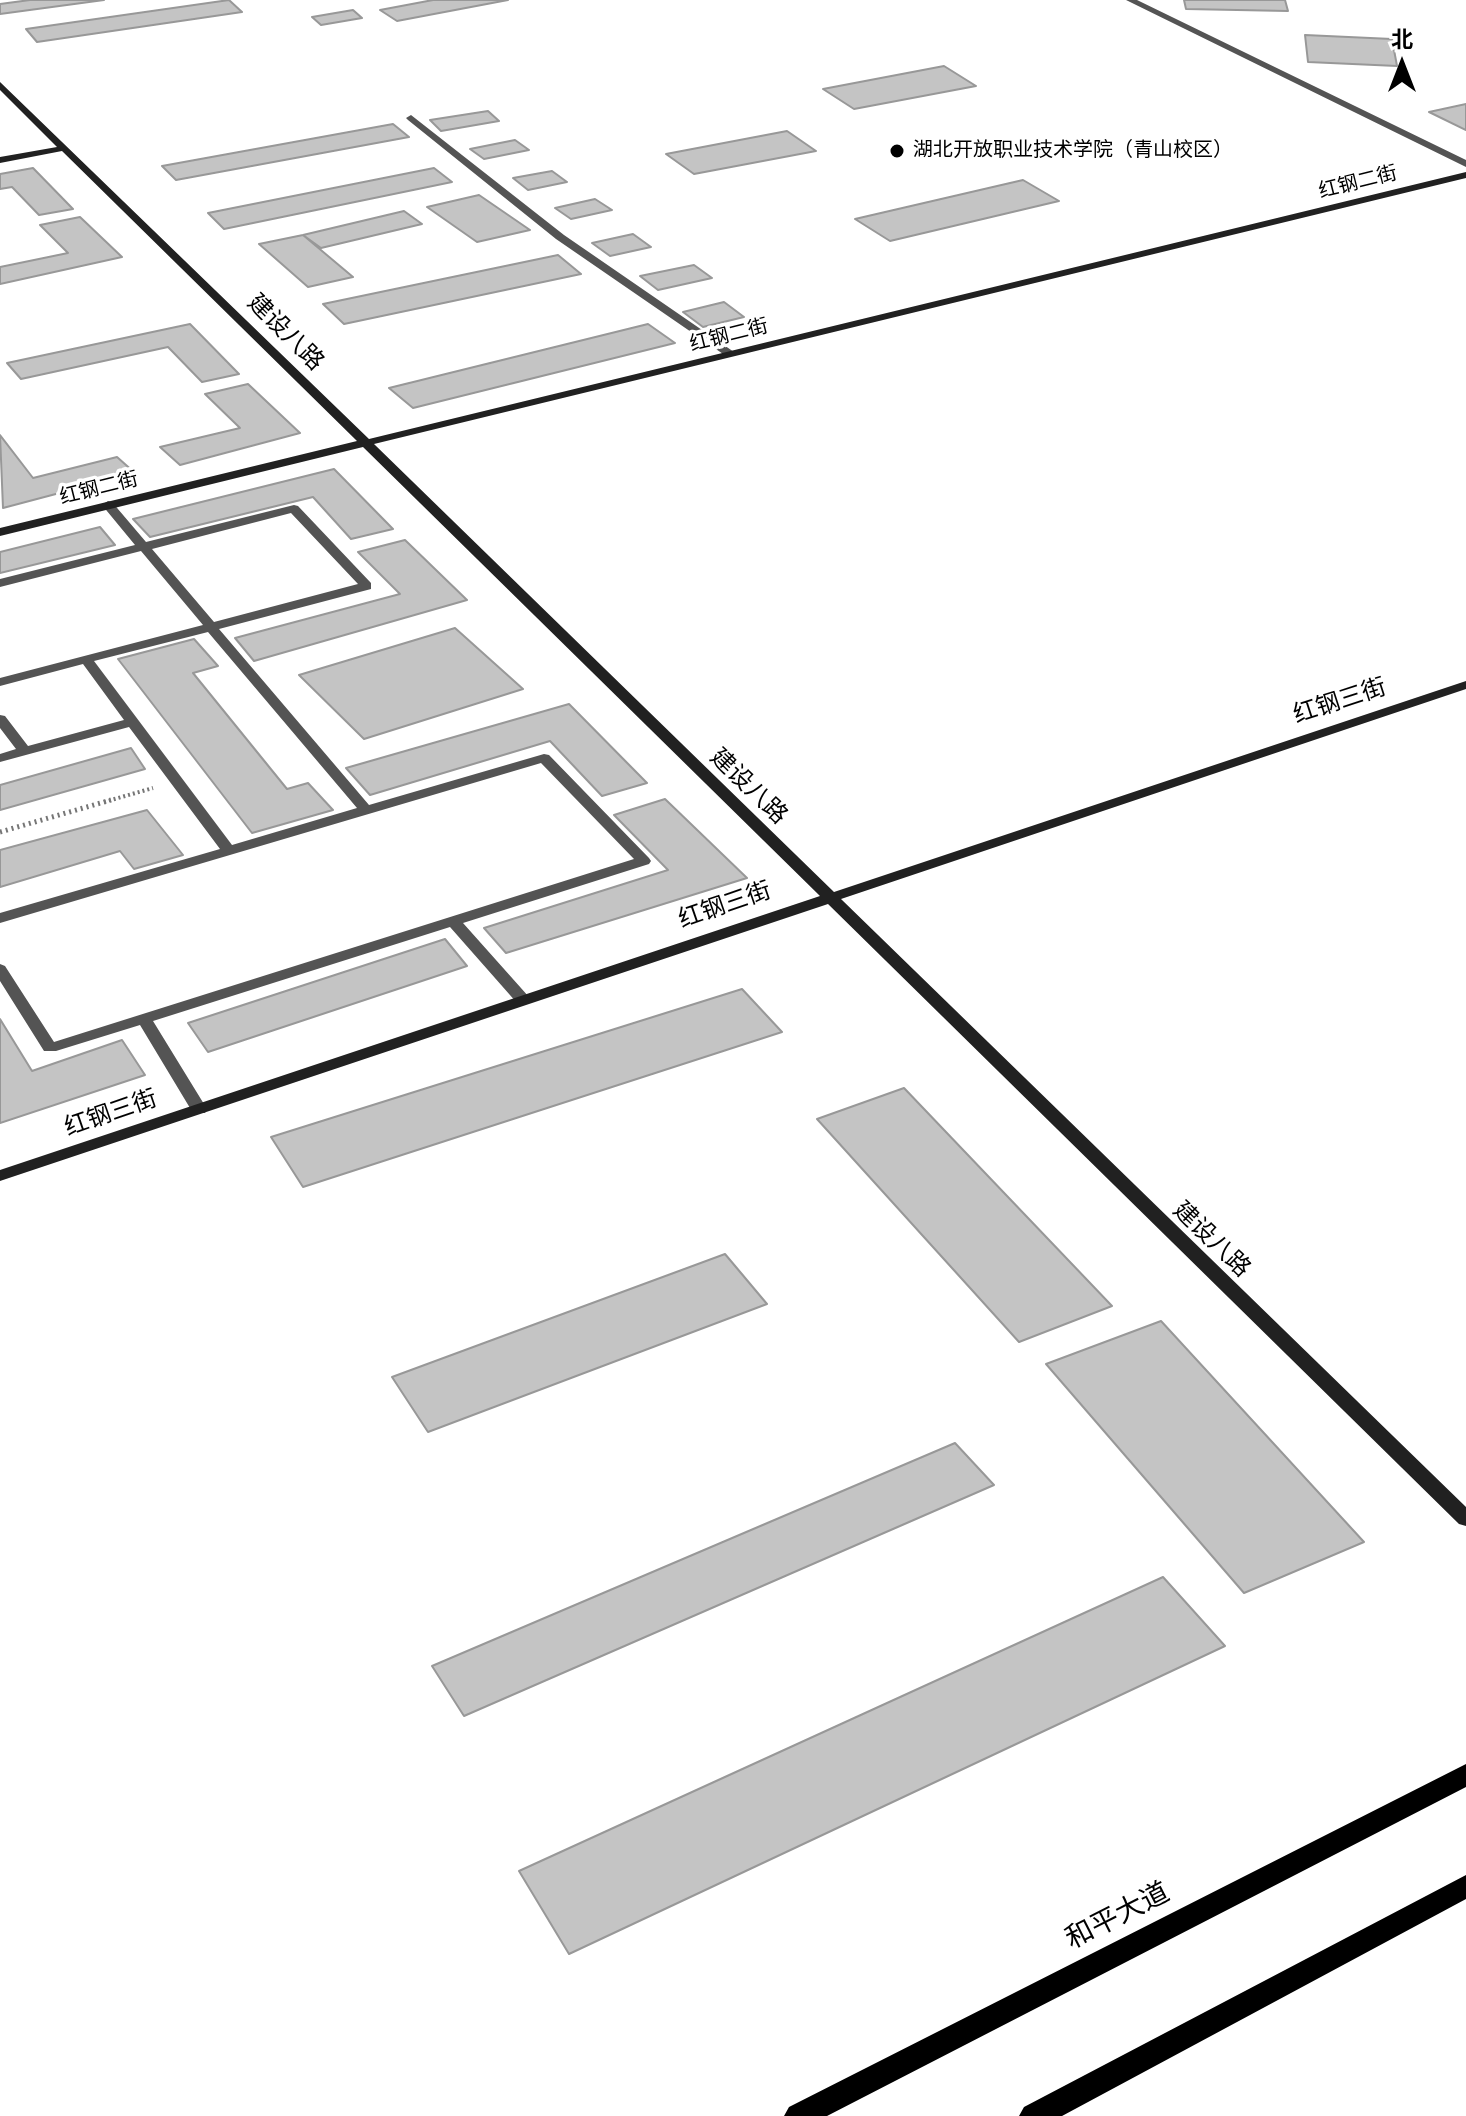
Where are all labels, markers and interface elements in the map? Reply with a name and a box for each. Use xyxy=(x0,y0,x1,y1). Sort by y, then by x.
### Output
north arrow xyxy=(1362,24,1442,104)
text: 北 xyxy=(1391,25,1413,54)
place label: 湖北开放职业技术学院（青山校区） xyxy=(913,139,1233,163)
marker: 湖北开放职业技术学院（青山校区） xyxy=(888,142,906,160)
street label: 红钢二街 xyxy=(1316,162,1400,204)
street label: 建设八路 xyxy=(241,289,329,377)
street label: 红钢二街 xyxy=(687,315,771,357)
street label: 红钢二街 xyxy=(57,468,141,510)
street label: 红钢三街 xyxy=(1290,673,1390,731)
street label: 建设八路 xyxy=(703,743,793,831)
street label: 红钢三街 xyxy=(675,877,775,935)
street label: 红钢三街 xyxy=(61,1085,161,1143)
street label: 建设八路 xyxy=(1166,1196,1256,1284)
street label: 和平大道 xyxy=(1060,1877,1176,1957)

